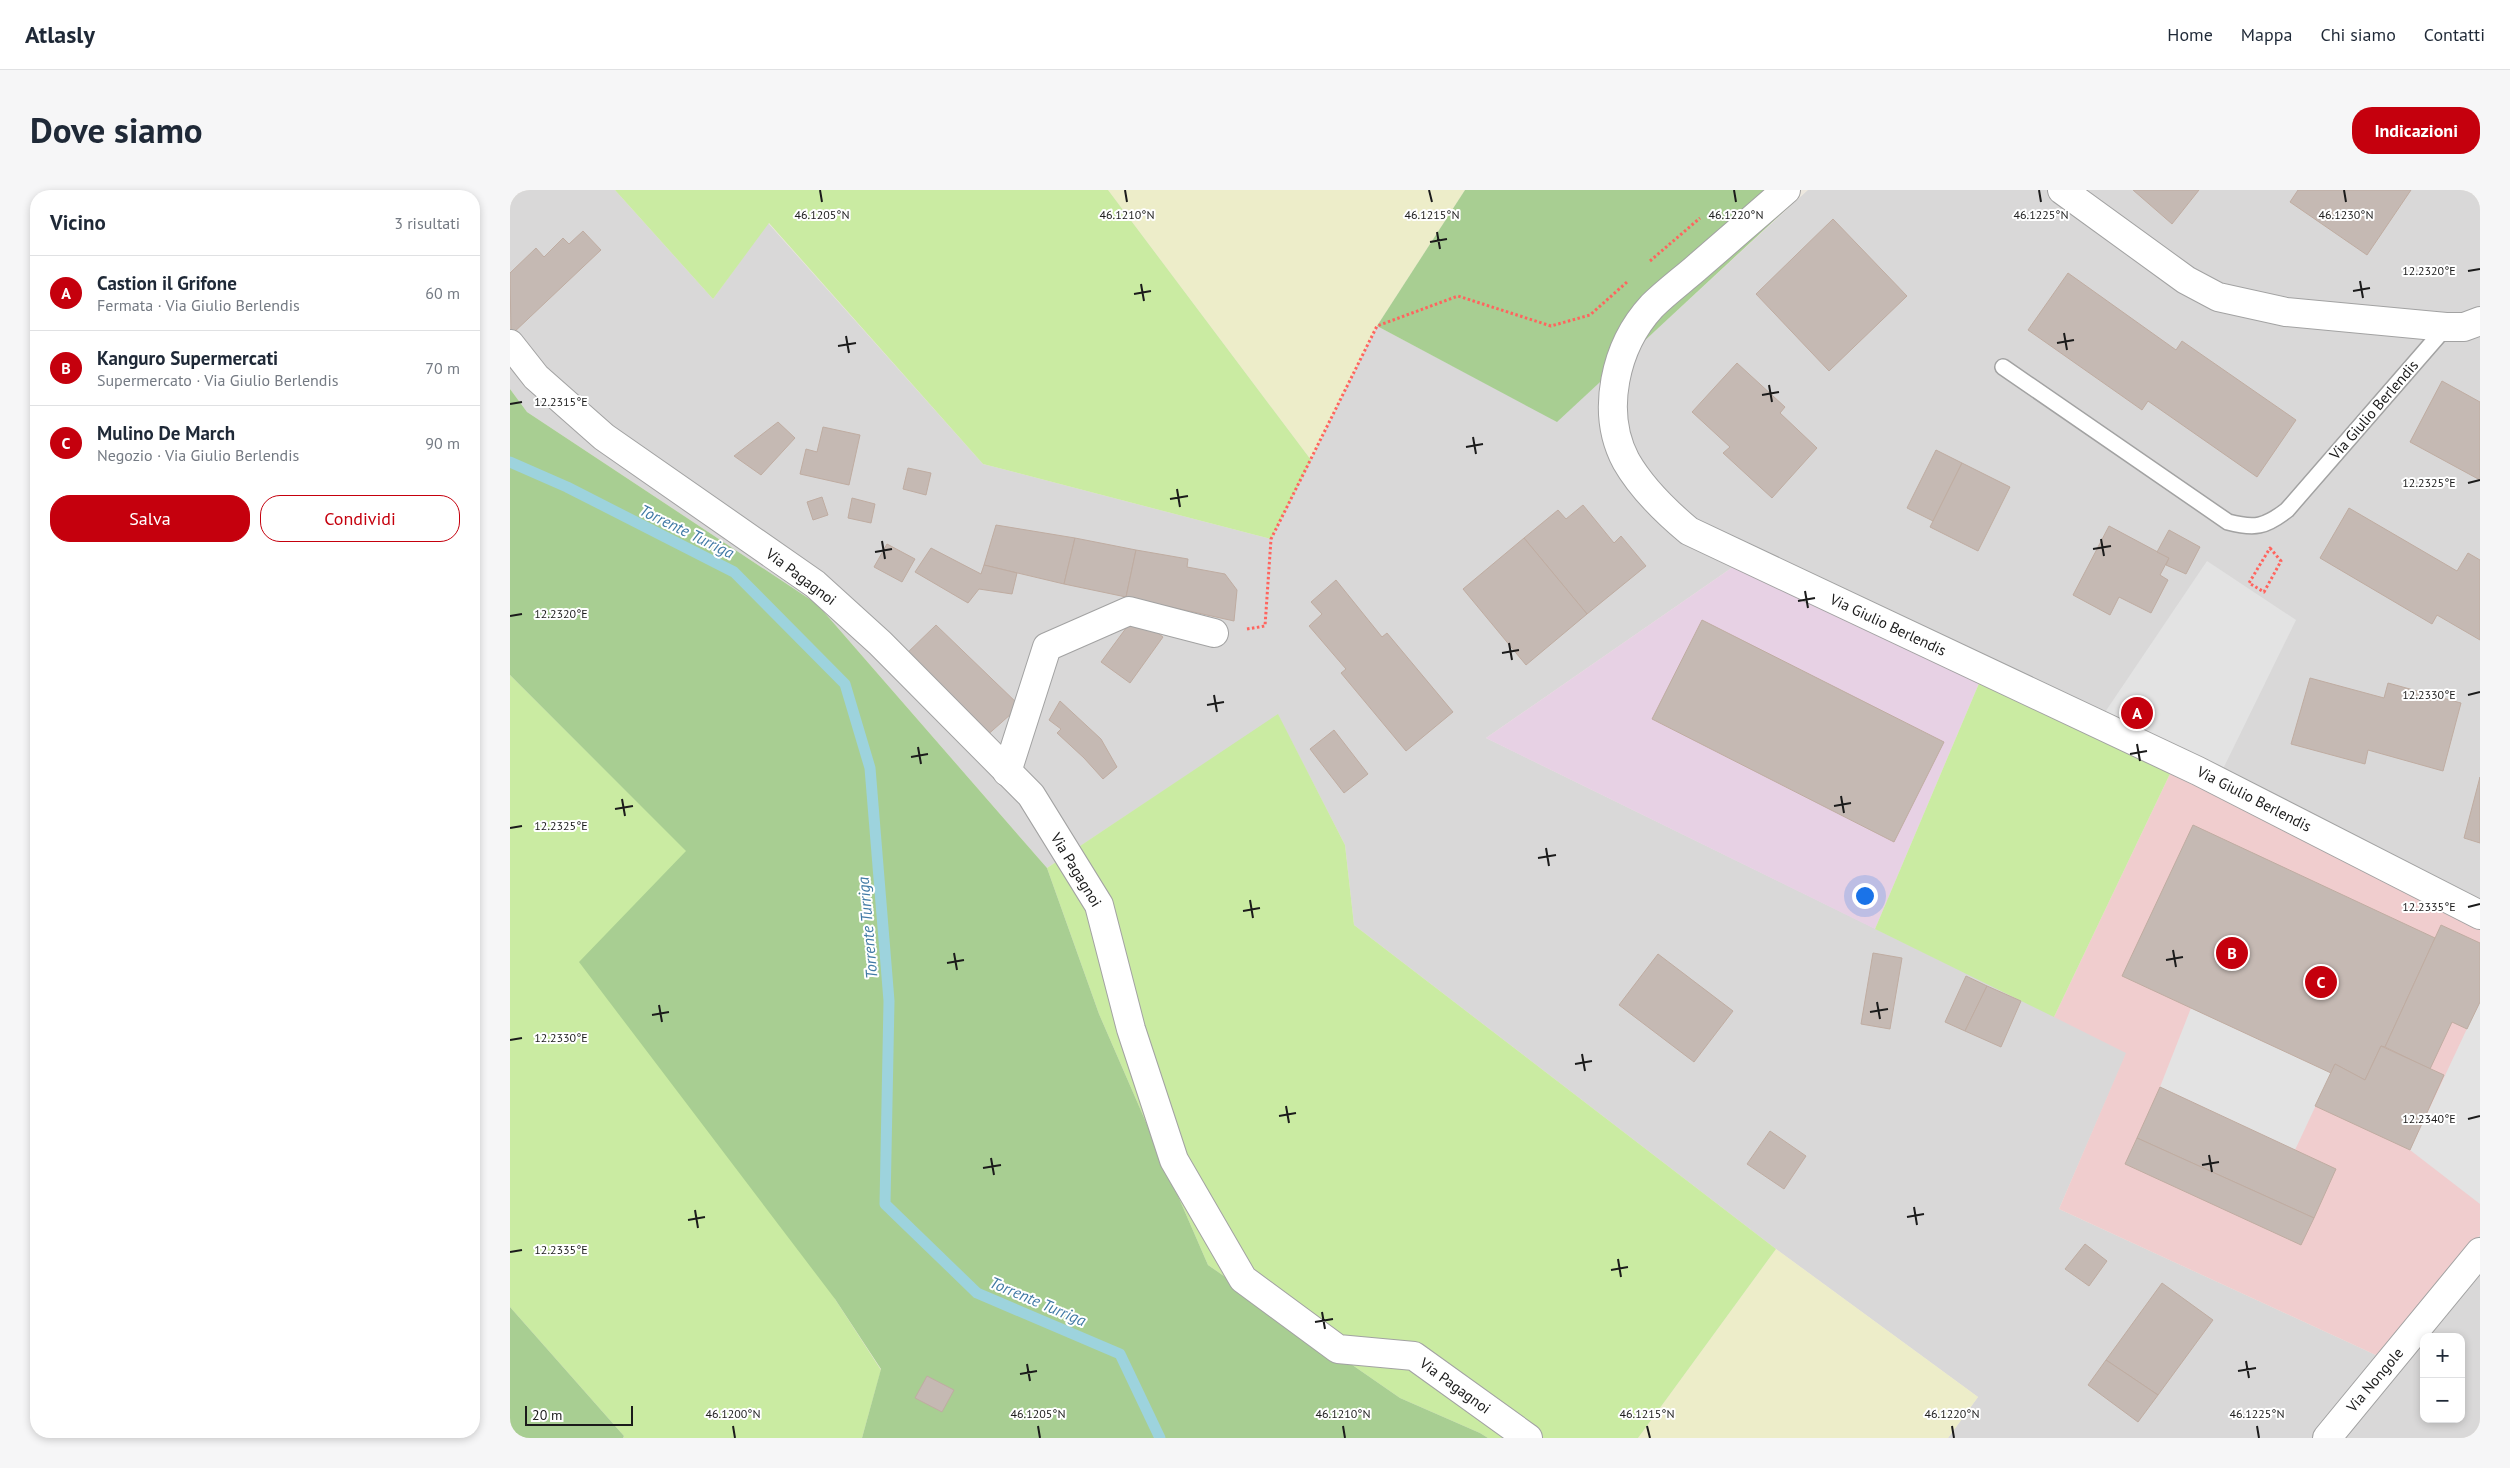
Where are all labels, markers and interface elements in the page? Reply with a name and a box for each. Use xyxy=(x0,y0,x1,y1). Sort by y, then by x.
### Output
text: Atlasly xyxy=(25,19,95,50)
text: Home xyxy=(2167,23,2213,46)
text: Mappa xyxy=(2241,23,2292,46)
text: Chi siamo xyxy=(2320,23,2396,46)
text: Contatti xyxy=(2424,23,2485,46)
text: Dove siamo xyxy=(30,107,203,153)
button: Indicazioni xyxy=(2352,107,2480,154)
text: 46.1205°N xyxy=(795,207,849,222)
text: 46.1210°N xyxy=(1100,207,1154,222)
text: 46.1215°N xyxy=(1405,207,1459,222)
text: 46.1220°N xyxy=(1709,207,1763,222)
text: 46.1225°N xyxy=(2014,207,2068,222)
text: 46.1230°N xyxy=(2319,207,2373,222)
text: Vicino xyxy=(50,209,106,236)
text: 3 risultati xyxy=(394,213,460,233)
text: 12.2320°E xyxy=(2402,263,2456,278)
text: Castion il Grifone xyxy=(97,271,237,295)
text: A xyxy=(61,283,71,303)
text: 60 m xyxy=(425,283,460,303)
text: Fermata · Via Giulio Berlendis xyxy=(97,295,300,315)
text: Kanguro Supermercati xyxy=(97,346,278,370)
street label: Via Giulio Berlendis xyxy=(2325,356,2422,464)
text: B xyxy=(61,358,71,378)
text: 70 m xyxy=(425,358,460,378)
text: Supermercato · Via Giulio Berlendis xyxy=(97,370,338,390)
text: 12.2315°E xyxy=(534,394,588,409)
text: Mulino De March xyxy=(97,421,235,445)
text: C xyxy=(62,433,70,453)
text: 90 m xyxy=(425,433,460,453)
text: Negozio · Via Giulio Berlendis xyxy=(97,445,299,465)
text: 12.2325°E xyxy=(2402,475,2456,490)
button: Salva xyxy=(50,495,250,542)
button: Condividi xyxy=(260,495,460,542)
water label: Torrente Turriga xyxy=(637,500,738,563)
street label: Via Pagagnoi xyxy=(762,543,840,609)
street label: Via Giulio Berlendis xyxy=(1826,589,1949,660)
text: 12.2320°E xyxy=(534,606,588,621)
text: 12.2330°E xyxy=(2402,687,2456,702)
pin: A xyxy=(2121,694,2153,732)
street label: Via Giulio Berlendis xyxy=(2193,761,2315,836)
text: 12.2325°E xyxy=(534,818,588,833)
street label: Via Pagagnoi xyxy=(1046,828,1106,910)
water label: Torrente Turriga xyxy=(853,876,881,980)
your location xyxy=(1852,883,1878,909)
text: 12.2335°E xyxy=(2402,899,2456,914)
pin: B xyxy=(2216,934,2248,972)
pin: C xyxy=(2305,963,2337,1001)
text: 12.2330°E xyxy=(534,1030,588,1045)
text: 12.2340°E xyxy=(2402,1111,2456,1126)
text: 12.2335°E xyxy=(534,1242,588,1257)
water label: Torrente Turriga xyxy=(987,1272,1089,1330)
map controls xyxy=(2420,1333,2465,1423)
button: + xyxy=(2420,1333,2465,1378)
street label: Via Nongole xyxy=(2341,1344,2407,1417)
street label: Via Pagagnoi xyxy=(1415,1353,1494,1418)
button: − xyxy=(2420,1378,2465,1423)
scale bar xyxy=(525,1403,632,1426)
text: 20 m xyxy=(532,1406,562,1424)
text: 46.1200°N xyxy=(706,1406,760,1421)
text: 46.1205°N xyxy=(1011,1406,1065,1421)
text: 46.1210°N xyxy=(1316,1406,1370,1421)
text: 46.1215°N xyxy=(1620,1406,1674,1421)
text: 46.1220°N xyxy=(1925,1406,1979,1421)
text: 46.1225°N xyxy=(2230,1406,2284,1421)

